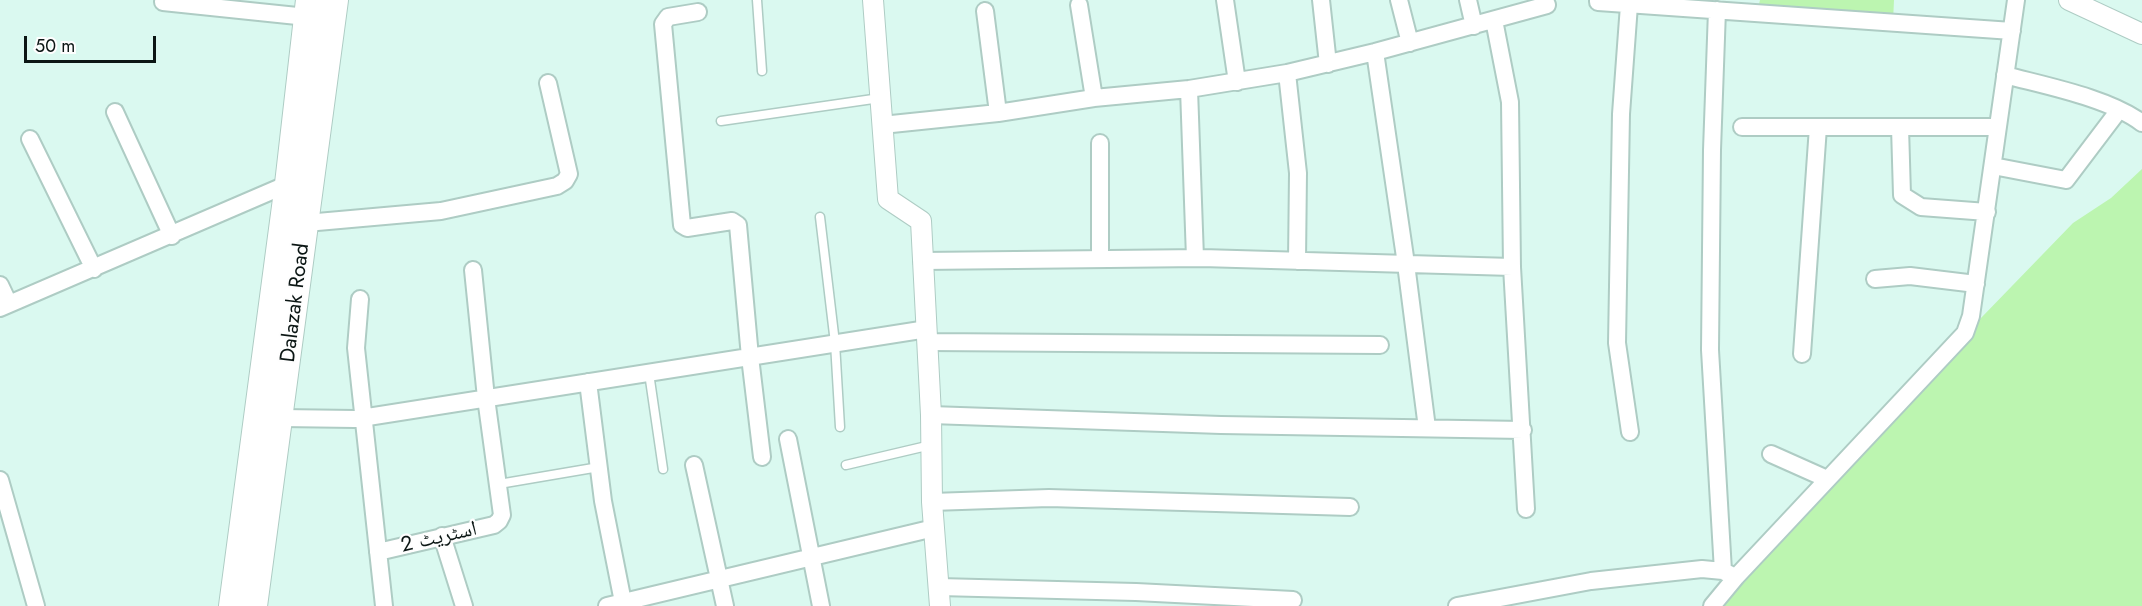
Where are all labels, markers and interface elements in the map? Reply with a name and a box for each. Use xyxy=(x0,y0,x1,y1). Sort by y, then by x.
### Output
scale bar xyxy=(27,24,159,62)
text: 50 m xyxy=(35,33,75,59)
street label: Dalazak Road xyxy=(276,242,316,364)
street label: اسٹریٹ 2 xyxy=(398,517,480,559)

